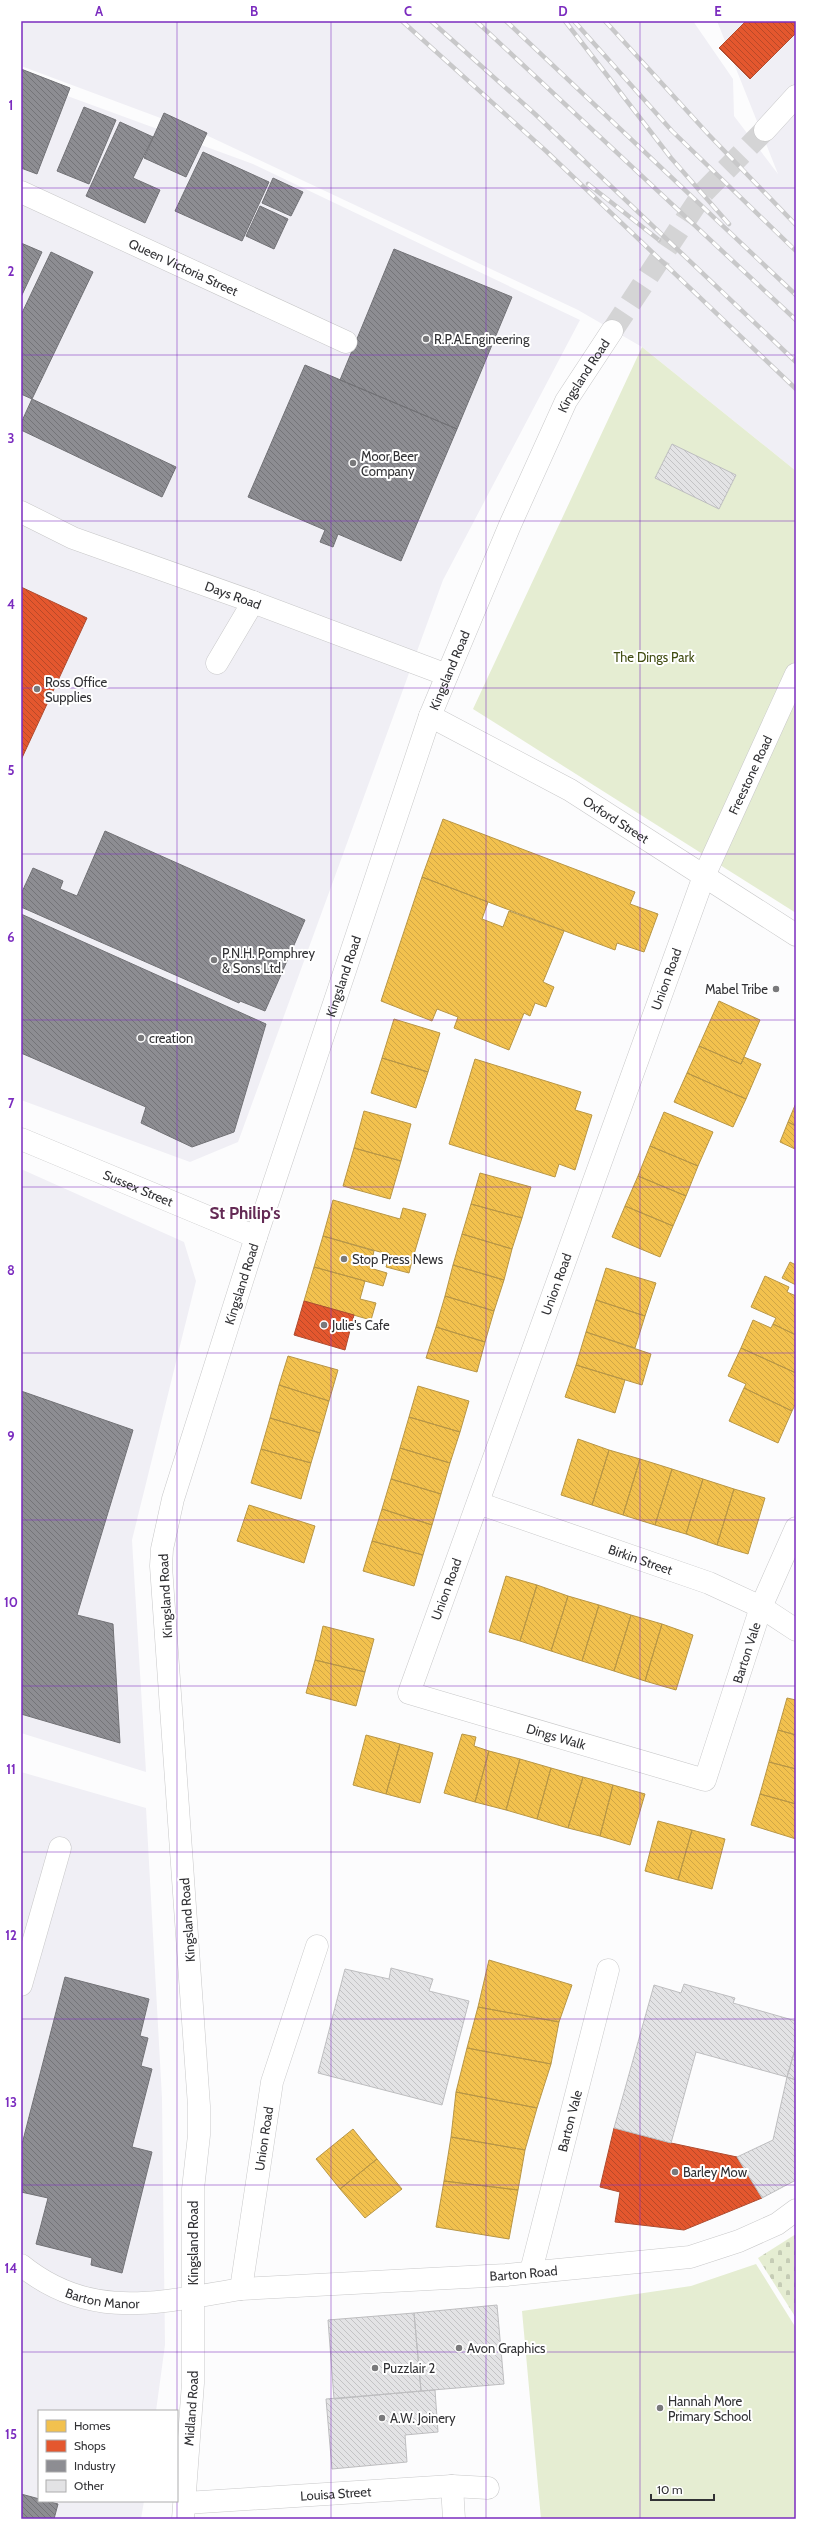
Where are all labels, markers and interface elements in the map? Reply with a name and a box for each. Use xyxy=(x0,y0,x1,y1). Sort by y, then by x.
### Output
text: A xyxy=(95,3,104,19)
text: B xyxy=(250,3,258,19)
text: C xyxy=(404,3,412,19)
text: D xyxy=(558,3,568,19)
text: E xyxy=(714,3,722,19)
text: 1 xyxy=(9,97,13,113)
street label: Queen Victoria Street xyxy=(126,235,241,299)
text: 2 xyxy=(8,263,15,279)
place label: R.P.A.Engineering xyxy=(434,331,530,347)
marker: R.P.A.Engineering xyxy=(421,334,431,344)
street label: Kingsland Road xyxy=(554,336,613,415)
text: 3 xyxy=(7,430,15,446)
place label: Moor Beer Company xyxy=(361,448,419,479)
marker: Moor Beer Company xyxy=(348,458,358,468)
street label: Days Road xyxy=(203,578,263,612)
text: 4 xyxy=(7,596,15,612)
street label: Kingsland Road xyxy=(425,628,473,712)
park label: The Dings Park xyxy=(613,649,695,665)
place label: Ross Office Supplies xyxy=(45,674,108,705)
marker: Ross Office Supplies xyxy=(32,684,42,694)
street label: Freestone Road xyxy=(725,733,775,817)
text: 5 xyxy=(8,762,15,778)
street label: Oxford Street xyxy=(580,793,652,847)
text: 6 xyxy=(7,929,15,945)
street label: Kingsland Road xyxy=(322,934,364,1019)
place label: P.N.H. Pomphrey & Sons Ltd. xyxy=(222,945,315,976)
street label: Union Road xyxy=(647,946,685,1012)
marker: P.N.H. Pomphrey & Sons Ltd. xyxy=(209,955,219,965)
place label: Mabel Tribe xyxy=(705,981,768,997)
marker: Mabel Tribe xyxy=(771,984,781,994)
place label: creation xyxy=(149,1030,193,1046)
marker: creation xyxy=(136,1033,146,1043)
text: 7 xyxy=(8,1095,15,1111)
street label: Sussex Street xyxy=(101,1166,176,1210)
district label: St Philip's xyxy=(210,1203,280,1223)
street label: Kingsland Road xyxy=(221,1241,262,1327)
place label: Stop Press News xyxy=(352,1251,444,1267)
street label: Union Road xyxy=(537,1251,575,1317)
marker: Stop Press News xyxy=(339,1254,349,1264)
text: 8 xyxy=(7,1262,15,1278)
place label: Julie's Cafe xyxy=(331,1317,390,1333)
marker: Julie's Cafe xyxy=(319,1320,329,1330)
text: 9 xyxy=(7,1428,15,1444)
street label: Birkin Street xyxy=(606,1541,675,1578)
street label: Kingsland Road xyxy=(155,1553,175,1639)
street label: Union Road xyxy=(427,1556,465,1622)
text: 10 xyxy=(4,1594,18,1610)
street label: Barton Vale xyxy=(729,1620,764,1685)
street label: Dings Walk xyxy=(525,1720,588,1753)
text: 11 xyxy=(6,1761,16,1777)
street label: Kingsland Road xyxy=(176,1877,198,1963)
text: 12 xyxy=(5,1927,17,1943)
street label: Barton Vale xyxy=(554,2088,585,2153)
text: 13 xyxy=(5,2094,17,2110)
street label: Union Road xyxy=(251,2105,276,2172)
place label: Barley Mow xyxy=(683,2164,748,2180)
marker: Barley Mow xyxy=(670,2167,680,2177)
street label: Kingsland Road xyxy=(185,2201,201,2285)
text: 14 xyxy=(5,2260,17,2276)
street label: Barton Road xyxy=(489,2262,558,2284)
street label: Barton Manor xyxy=(63,2284,141,2311)
place label: Avon Graphics xyxy=(467,2340,546,2356)
marker: Avon Graphics xyxy=(454,2343,464,2353)
place label: Puzzlair 2 xyxy=(383,2360,436,2376)
marker: Puzzlair 2 xyxy=(370,2363,380,2373)
street label: Midland Road xyxy=(180,2371,201,2446)
place label: Hannah More Primary School xyxy=(668,2393,751,2424)
marker: Hannah More Primary School xyxy=(655,2403,665,2413)
legend xyxy=(38,2410,178,2502)
place label: A.W. Joinery xyxy=(390,2410,456,2426)
marker: A.W. Joinery xyxy=(377,2413,387,2423)
text: Homes xyxy=(74,2418,111,2433)
text: 15 xyxy=(5,2426,17,2442)
text: Shops xyxy=(74,2438,106,2453)
text: Industry xyxy=(74,2458,115,2473)
scale bar xyxy=(651,2476,714,2502)
text: Other xyxy=(74,2478,104,2493)
text: 10 m xyxy=(657,2482,683,2497)
street label: Louisa Street xyxy=(300,2483,372,2504)

